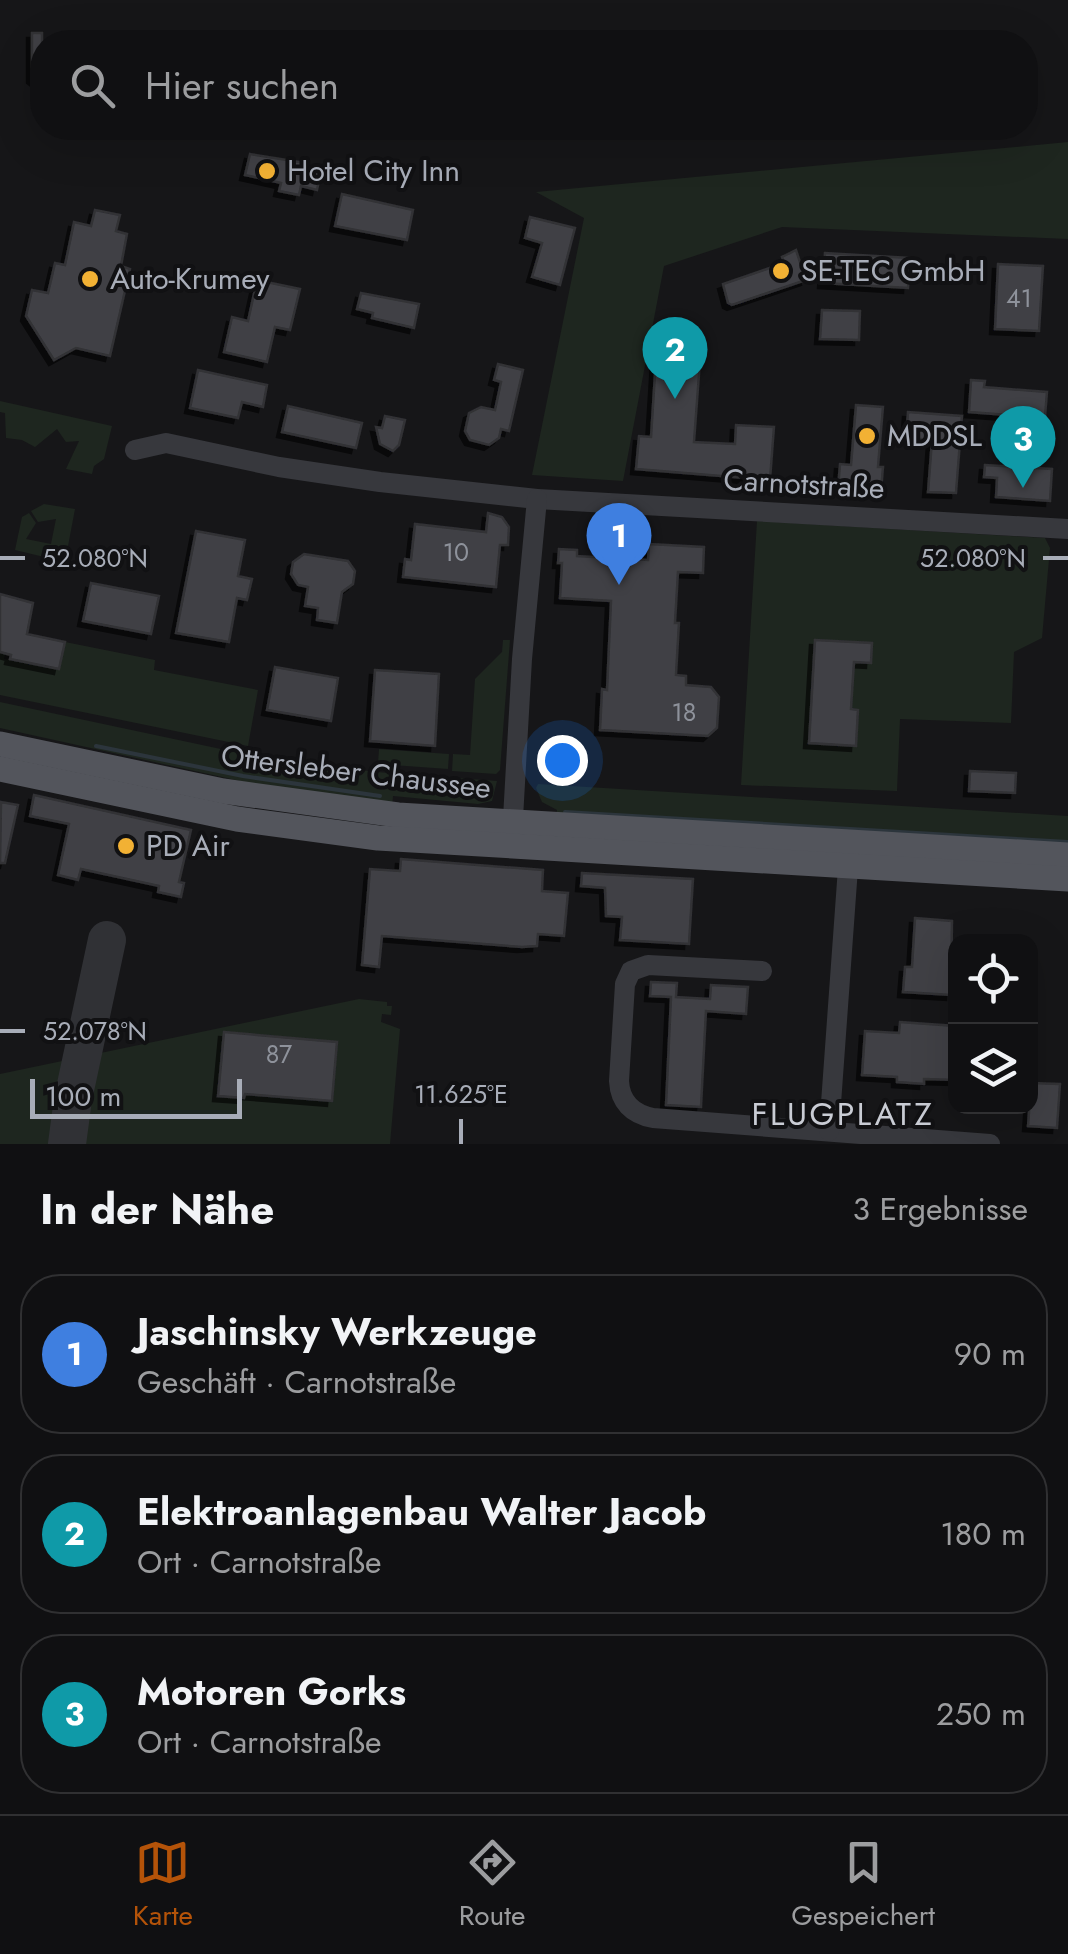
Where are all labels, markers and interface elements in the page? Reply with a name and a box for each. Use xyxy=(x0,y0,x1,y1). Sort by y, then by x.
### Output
search box xyxy=(30,30,1038,140)
icon: search xyxy=(65,58,120,113)
text: Hier suchen xyxy=(145,58,339,113)
place label: Hotel City Inn xyxy=(287,149,460,192)
marker: Hotel City Inn xyxy=(256,160,278,182)
place label: SE-TEC GmbH xyxy=(801,249,985,292)
place label: Auto-Krumey xyxy=(110,257,270,300)
marker: SE-TEC GmbH xyxy=(770,260,792,282)
marker: Auto-Krumey xyxy=(79,268,101,290)
house number: 41 xyxy=(1006,280,1032,316)
pin: 2 xyxy=(642,316,708,399)
pin: 3 xyxy=(990,406,1056,488)
place label: MDDSL xyxy=(887,414,983,457)
marker: MDDSL xyxy=(856,425,878,447)
street label: Carnotstraße xyxy=(723,458,886,509)
pin: 1 xyxy=(586,502,652,585)
house number: 10 xyxy=(443,534,469,570)
text: 52.080°N xyxy=(42,540,148,576)
text: 52.080°N xyxy=(920,540,1026,576)
house number: 18 xyxy=(672,694,696,730)
street label: Ottersleber Chaussee xyxy=(219,734,494,809)
your location xyxy=(537,735,588,786)
place label: PD Air xyxy=(146,824,230,867)
marker: PD Air xyxy=(115,835,137,857)
map controls xyxy=(948,934,1038,1114)
button: locate xyxy=(948,934,1038,1024)
text: 52.078°N xyxy=(43,1013,147,1049)
button: layers xyxy=(948,1024,1038,1114)
house number: 87 xyxy=(266,1036,292,1072)
scale bar xyxy=(30,1074,242,1118)
text: 100 m xyxy=(45,1076,121,1117)
text: 11.625°E xyxy=(414,1076,508,1112)
district label: FLUGPLATZ xyxy=(752,1091,934,1137)
text: In der Nähe xyxy=(40,1179,274,1240)
text: 3 Ergebnisse xyxy=(852,1186,1028,1232)
text: Jaschinsky Werkzeuge xyxy=(137,1304,537,1359)
text: 1 xyxy=(66,1331,83,1377)
text: 90 m xyxy=(954,1331,1026,1377)
text: Geschäft · Carnotstraße xyxy=(137,1359,456,1405)
text: Elektroanlagenbau Walter Jacob xyxy=(137,1484,706,1539)
text: 2 xyxy=(64,1511,85,1557)
text: 180 m xyxy=(940,1511,1026,1557)
text: Ort · Carnotstraße xyxy=(137,1539,381,1585)
text: Motoren Gorks xyxy=(137,1664,406,1719)
text: 3 xyxy=(65,1691,84,1737)
text: 250 m xyxy=(936,1691,1026,1737)
text: Ort · Carnotstraße xyxy=(137,1719,381,1765)
tab: Karte xyxy=(133,1835,193,1936)
tab: Route xyxy=(459,1835,525,1936)
tab: Gespeichert xyxy=(791,1835,935,1936)

